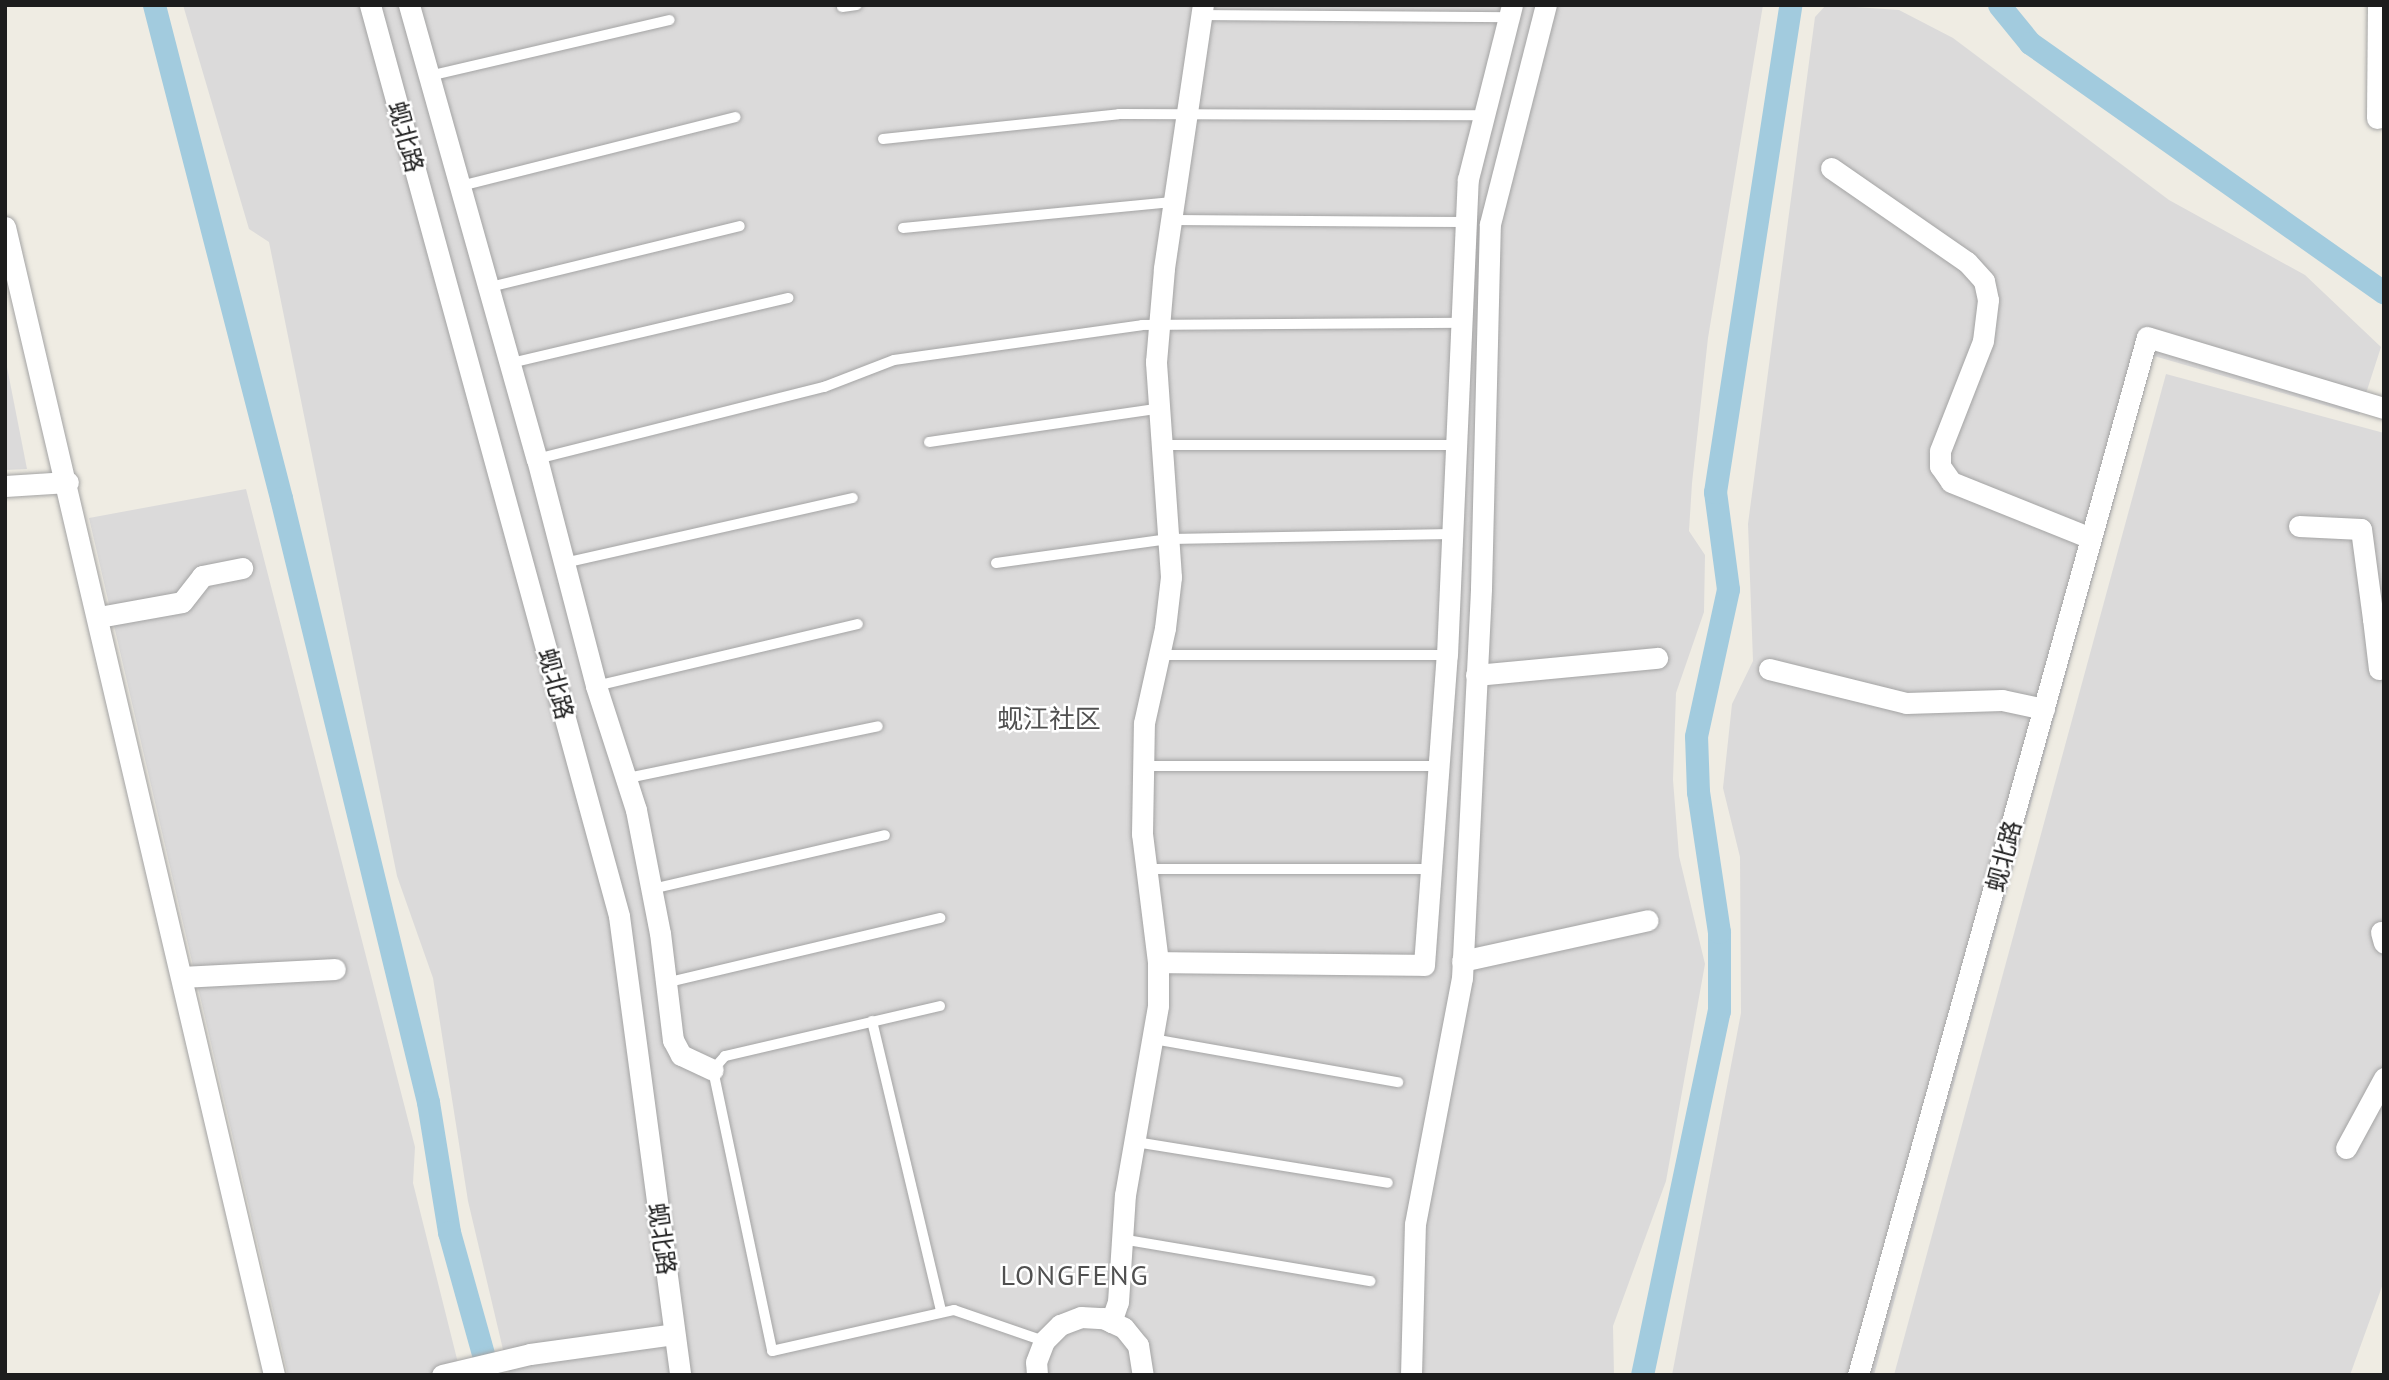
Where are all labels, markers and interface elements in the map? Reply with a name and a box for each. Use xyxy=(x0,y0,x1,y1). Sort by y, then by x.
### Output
street label: 蚬北路 xyxy=(383,98,429,176)
street label: 蚬北路 xyxy=(533,645,579,723)
district label: 蚬江社区 xyxy=(997,703,1101,735)
street label: 蚬北路 xyxy=(1981,817,2027,895)
street label: 蚬北路 xyxy=(643,1201,681,1277)
district label: LONGFENG xyxy=(1001,1258,1149,1292)

